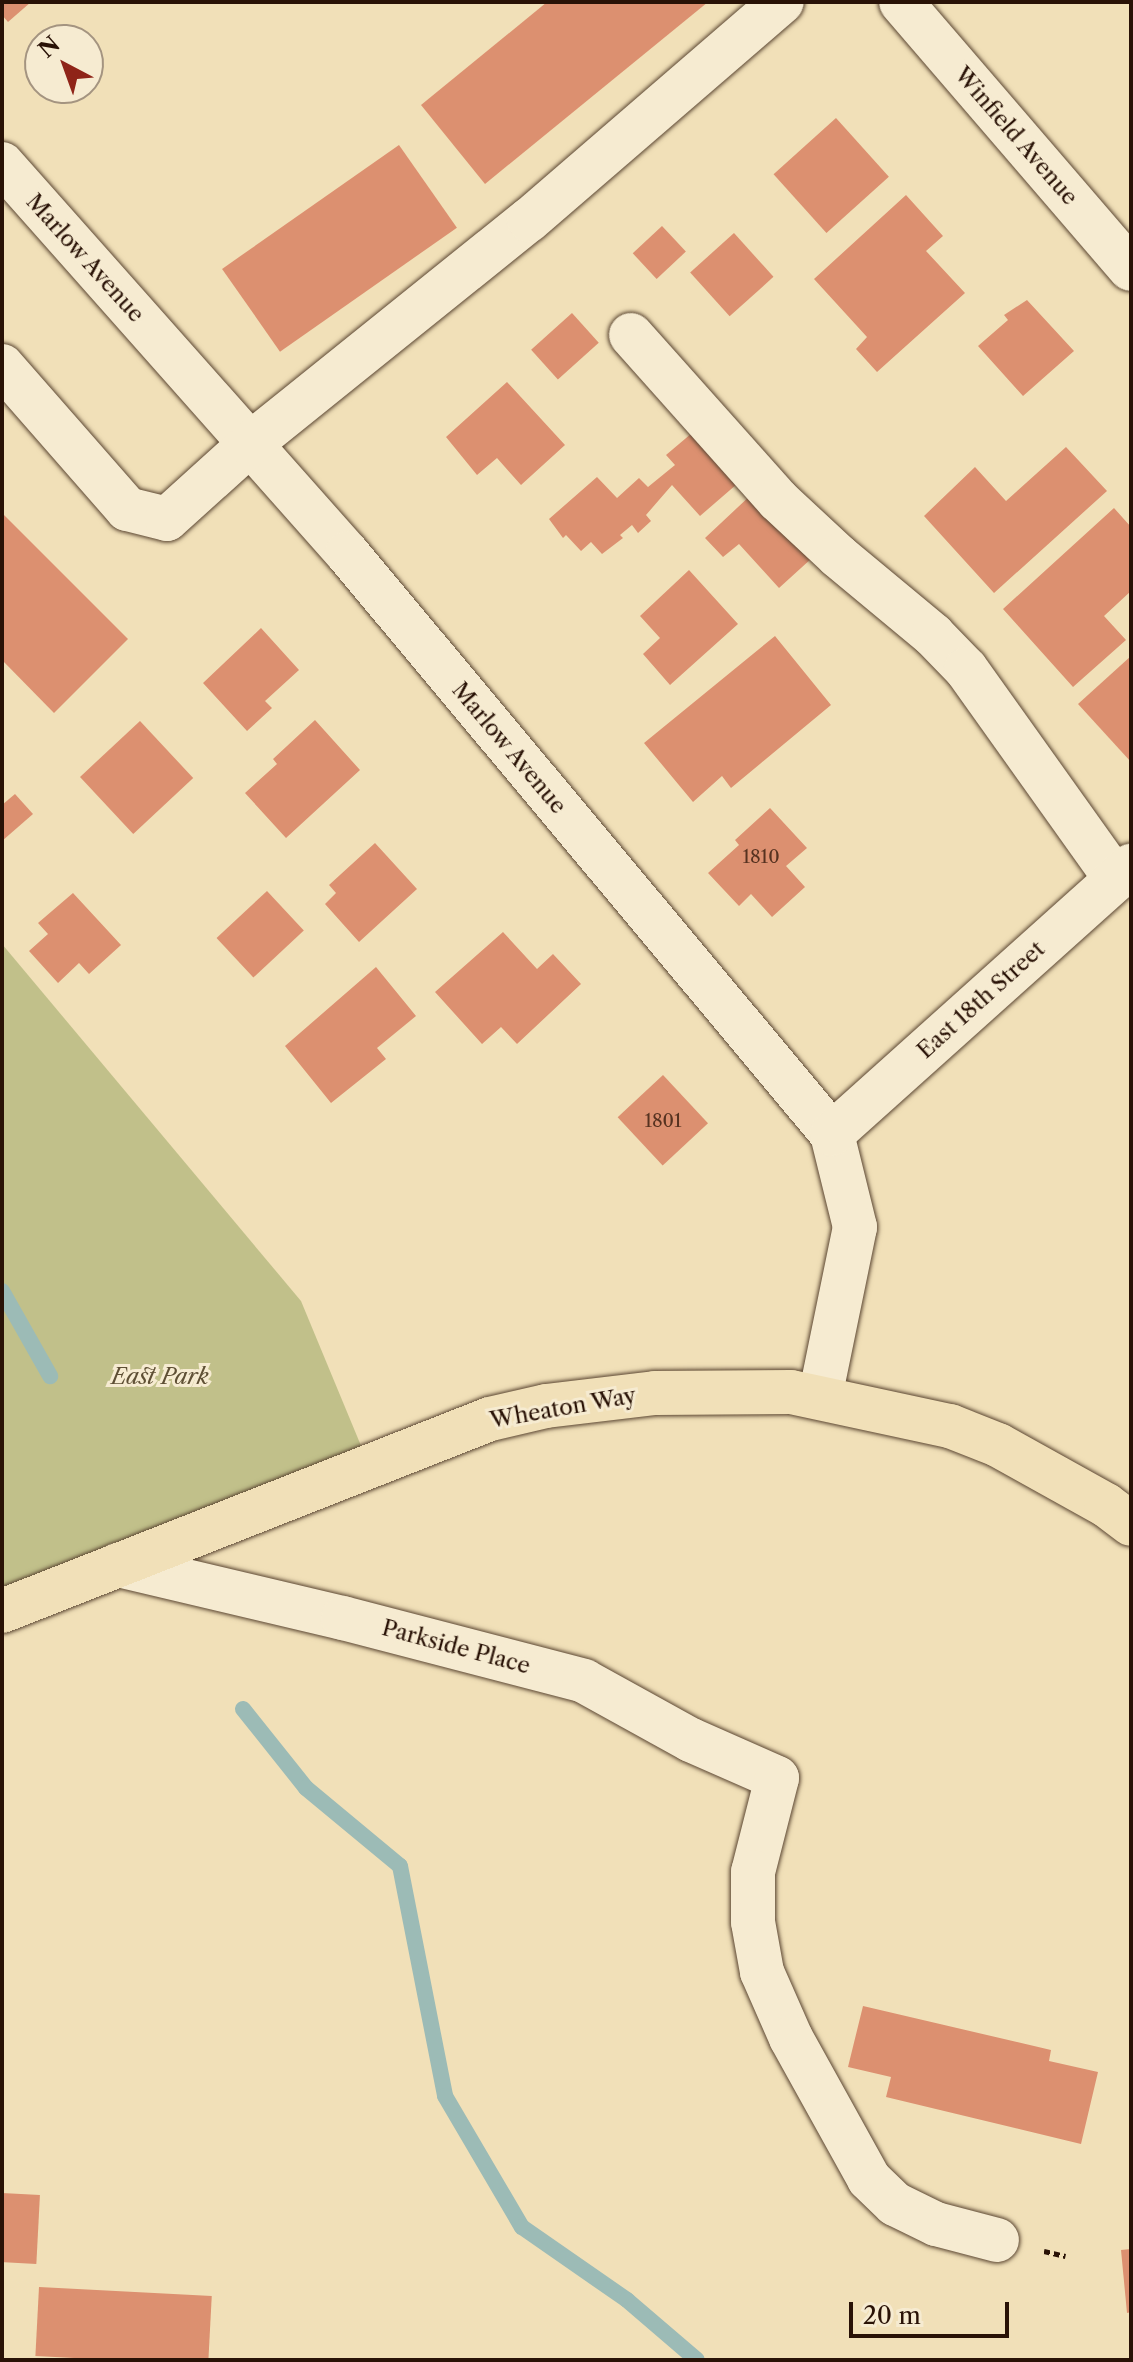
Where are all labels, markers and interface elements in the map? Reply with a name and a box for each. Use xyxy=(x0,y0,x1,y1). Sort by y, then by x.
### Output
north arrow xyxy=(24,24,104,104)
text: N xyxy=(33,31,65,63)
street label: Winfield Avenue xyxy=(949,61,1083,211)
street label: Marlow Avenue xyxy=(20,188,150,328)
street label: Marlow Avenue xyxy=(446,676,572,820)
house number: 1810 xyxy=(742,846,780,868)
street label: East 18th Street xyxy=(912,936,1050,1064)
house number: 1801 xyxy=(644,1110,682,1132)
park label: East Park xyxy=(111,1364,209,1390)
street label: Wheaton Way xyxy=(487,1382,639,1434)
street label: Parkside Place xyxy=(379,1615,533,1679)
scale bar xyxy=(853,2286,1013,2336)
text: 20 m xyxy=(863,2301,921,2330)

